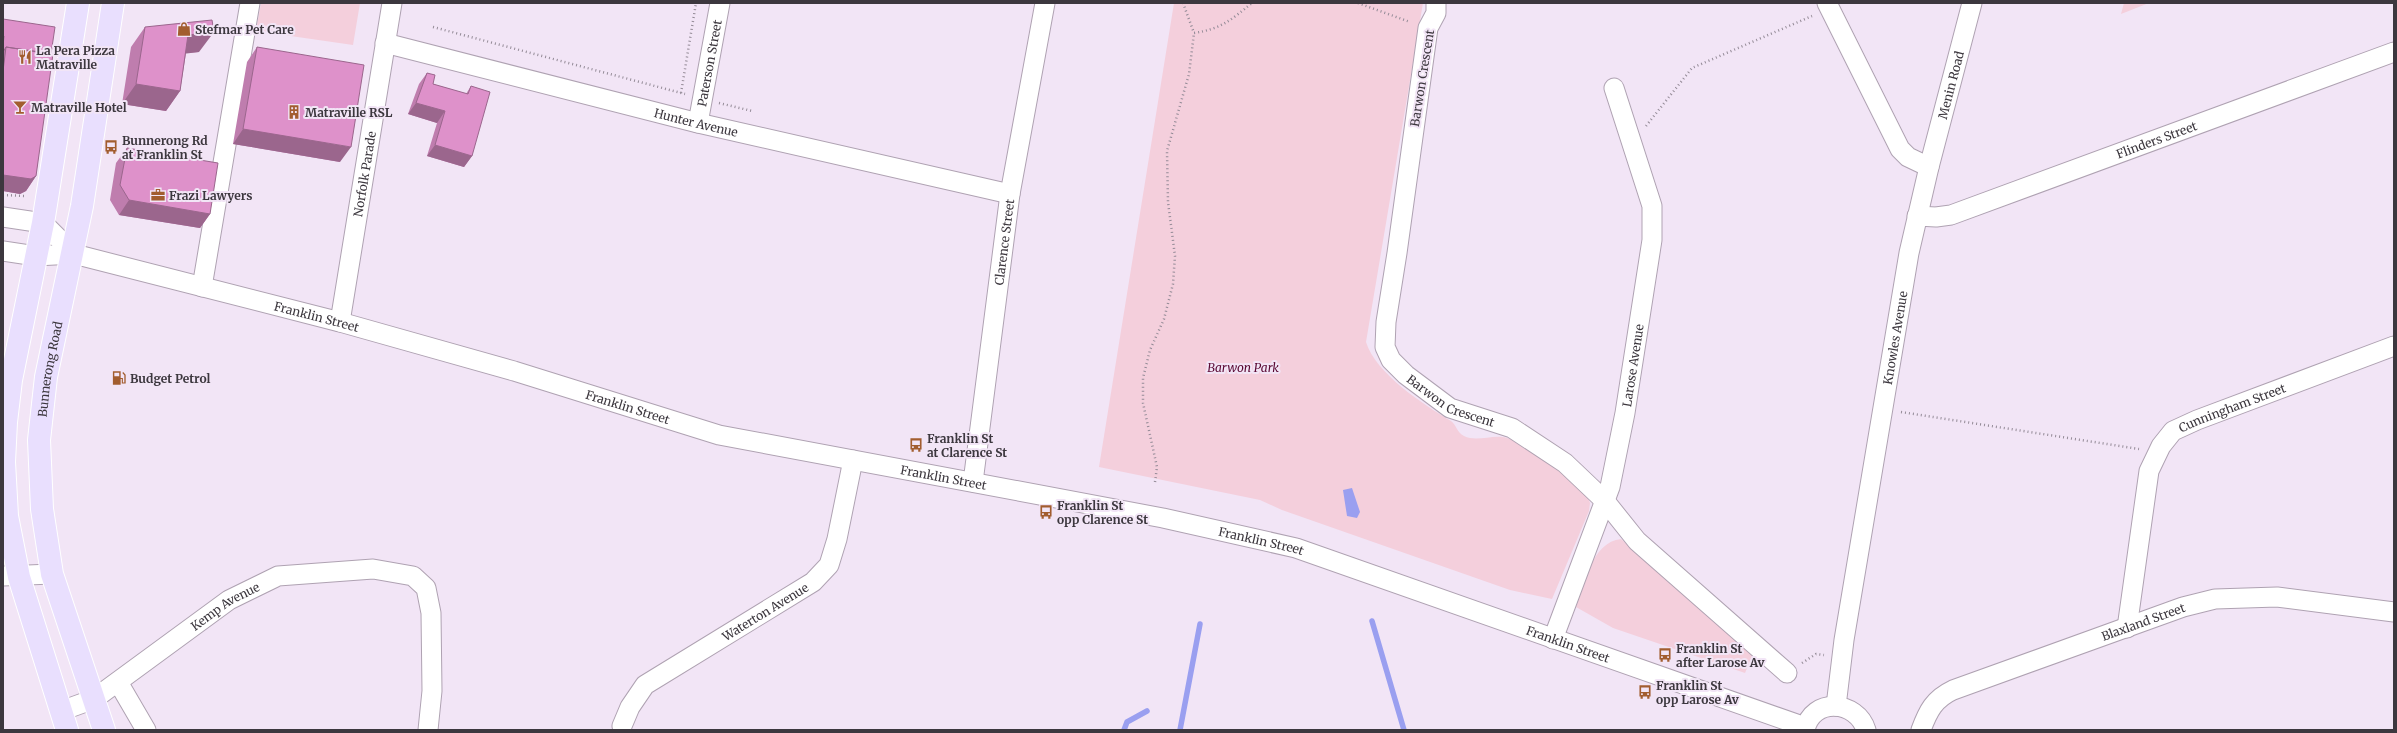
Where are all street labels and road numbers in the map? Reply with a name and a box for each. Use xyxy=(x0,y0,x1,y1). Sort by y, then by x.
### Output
street label: Paterson Street xyxy=(694,18,724,108)
street label: Barwon Crescent xyxy=(1407,28,1437,128)
street label: Menin Road xyxy=(1934,49,1967,121)
street label: Hunter Avenue xyxy=(653,105,739,139)
street label: Flinders Street xyxy=(2114,118,2199,161)
street label: Norfolk Parade xyxy=(350,130,378,218)
street label: Clarence Street xyxy=(991,198,1017,286)
street label: Knowles Avenue xyxy=(1880,290,1910,386)
street label: Franklin Street xyxy=(273,298,361,335)
street label: Bunnerong Road xyxy=(34,320,65,418)
street label: Larose Avenue xyxy=(1619,323,1646,408)
street label: Barwon Crescent xyxy=(1404,371,1497,430)
street label: Cunningham Street xyxy=(2176,380,2288,435)
street label: Franklin Street xyxy=(584,386,672,427)
street label: Franklin Street xyxy=(899,462,988,492)
street label: Franklin Street xyxy=(1217,523,1306,558)
street label: Kemp Avenue xyxy=(188,579,262,633)
street label: Waterton Avenue xyxy=(718,579,811,644)
street label: Blaxland Street xyxy=(2099,599,2187,643)
street label: Franklin Street xyxy=(1525,622,1612,665)

